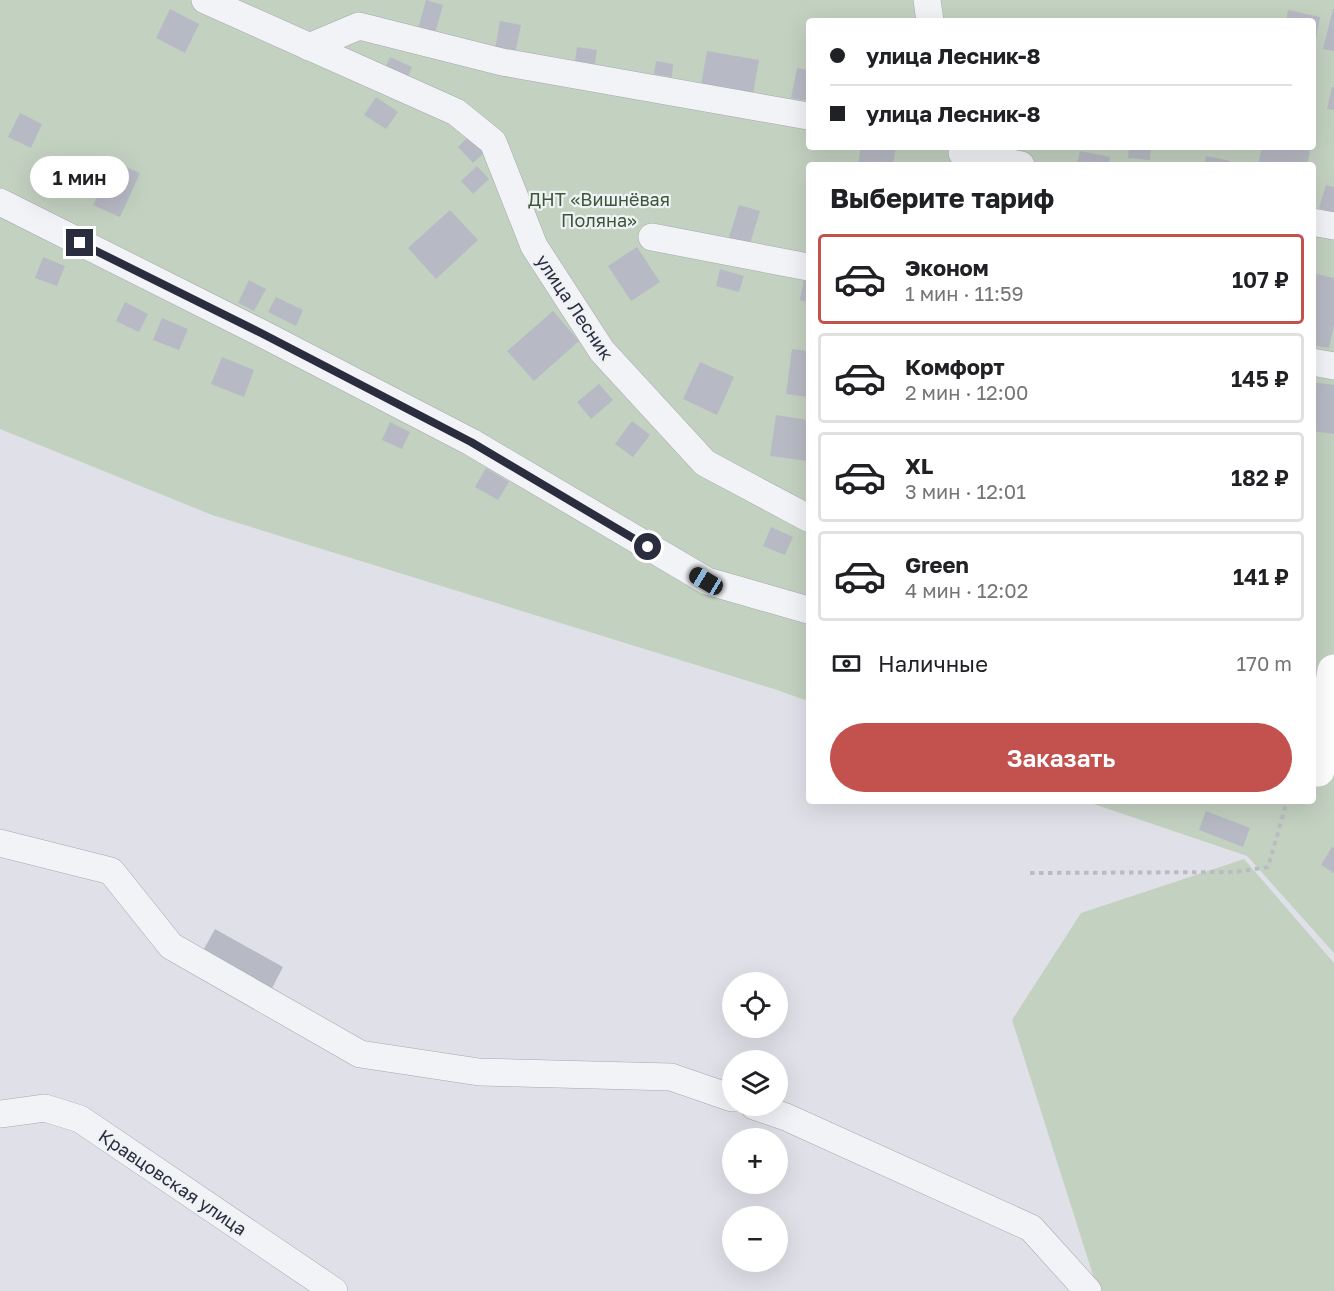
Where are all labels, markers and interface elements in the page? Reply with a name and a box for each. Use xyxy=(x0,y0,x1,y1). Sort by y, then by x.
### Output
text: улица Лесник-8 xyxy=(866,42,1041,69)
text: улица Лесник-8 xyxy=(866,100,1041,127)
callout: 1 мин xyxy=(31,156,130,198)
text: 1 мин xyxy=(53,165,106,189)
text: Выберите тариф xyxy=(830,182,1054,214)
park label: ДНТ «Вишнёвая Поляна» xyxy=(528,188,670,231)
route end xyxy=(66,229,93,256)
street label: улица Лесник xyxy=(532,250,618,364)
icon: car xyxy=(833,252,887,306)
text: Эконом xyxy=(905,254,989,281)
text: 107 ₽ xyxy=(1232,266,1289,293)
text: 1 мин · 11:59 xyxy=(905,281,1024,305)
icon: car xyxy=(833,351,887,405)
text: Комфорт xyxy=(905,353,1005,380)
text: 145 ₽ xyxy=(1231,365,1289,392)
text: 2 мин · 12:00 xyxy=(905,380,1029,404)
icon: car xyxy=(833,450,887,504)
text: XL xyxy=(905,452,933,479)
text: 182 ₽ xyxy=(1231,464,1289,491)
text: 3 мин · 12:01 xyxy=(905,479,1026,503)
route start xyxy=(634,533,661,560)
icon: car xyxy=(833,549,887,603)
text: Green xyxy=(905,551,969,578)
text: 141 ₽ xyxy=(1233,563,1289,590)
car xyxy=(686,564,726,598)
text: 4 мин · 12:02 xyxy=(905,578,1028,602)
icon: cash xyxy=(830,647,863,680)
text: Наличные xyxy=(878,650,988,677)
text: 170 m xyxy=(1237,651,1292,675)
button: Заказать xyxy=(830,723,1292,792)
map controls xyxy=(722,972,788,1272)
button: locate xyxy=(722,972,788,1038)
button: layers xyxy=(722,1050,788,1116)
street label: Кравцовская улица xyxy=(95,1124,251,1240)
button: + xyxy=(722,1128,788,1194)
button: − xyxy=(722,1206,788,1272)

